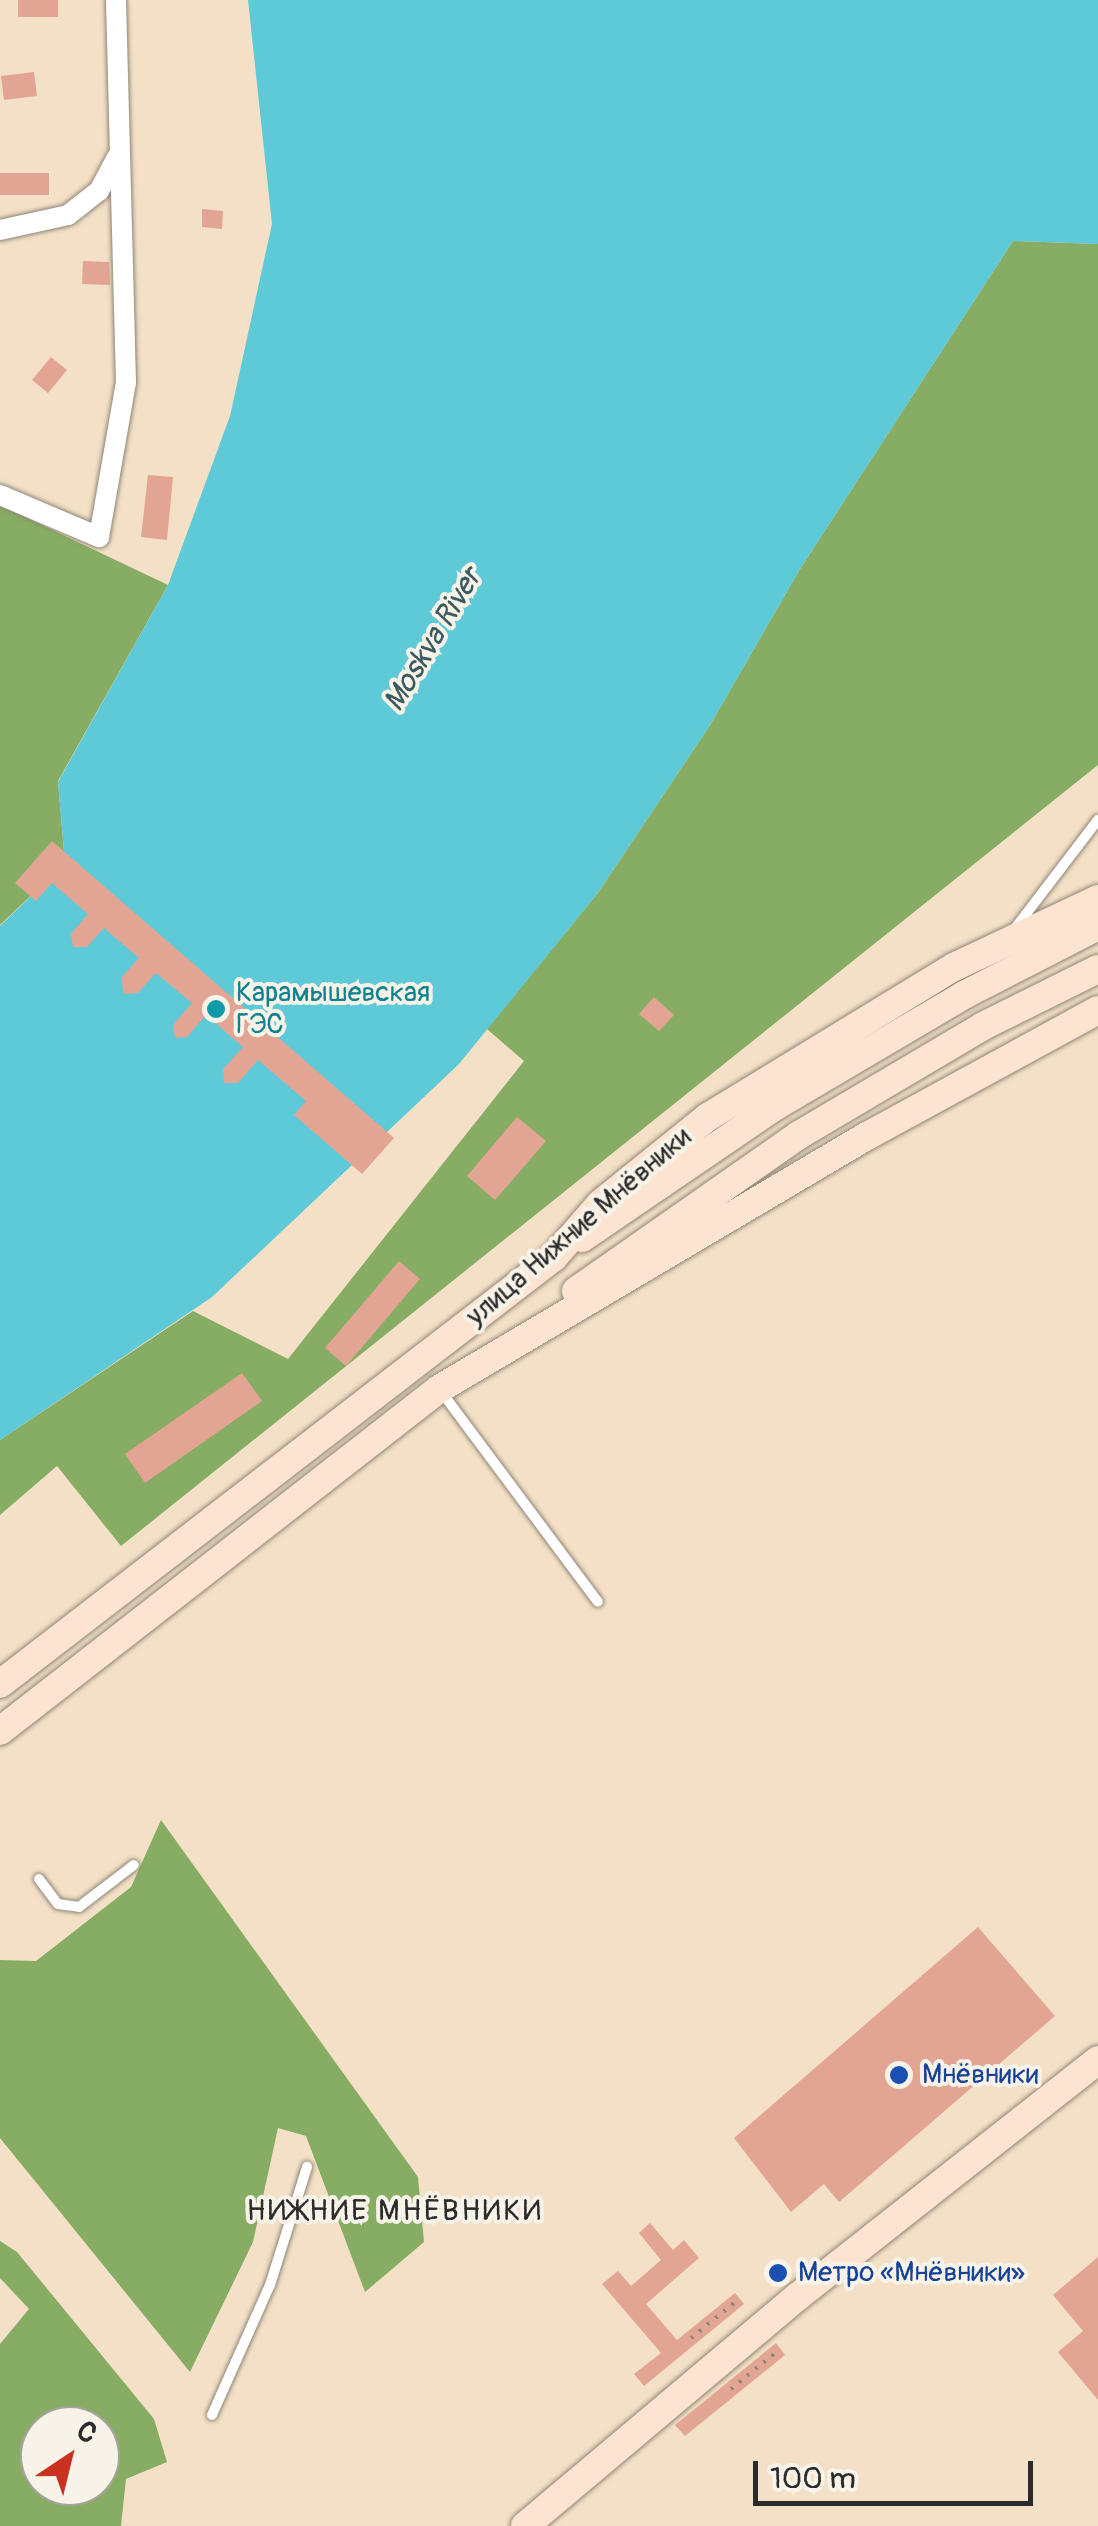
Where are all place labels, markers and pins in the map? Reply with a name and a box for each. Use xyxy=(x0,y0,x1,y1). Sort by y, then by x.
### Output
place label: Карамышевская ГЭС xyxy=(236,976,430,1042)
marker: Карамышевская ГЭС xyxy=(205,998,227,1020)
place label: Мнёвники xyxy=(922,2058,1038,2092)
marker: Мнёвники xyxy=(886,2062,912,2088)
place label: Метро «Мнёвники» xyxy=(798,2256,1025,2290)
marker: Метро «Мнёвники» xyxy=(767,2262,789,2284)

